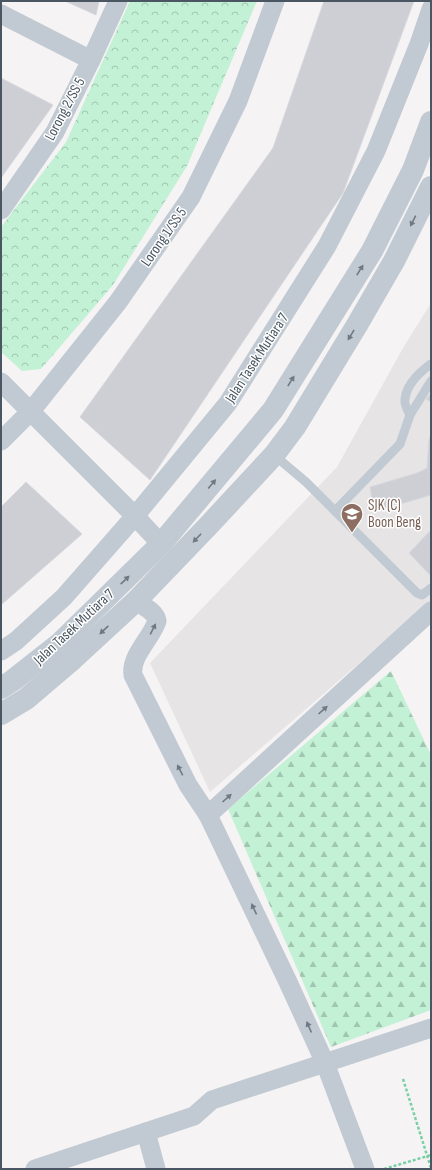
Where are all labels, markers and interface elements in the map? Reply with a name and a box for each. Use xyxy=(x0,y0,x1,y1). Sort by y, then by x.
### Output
street label: Lorong 2/SS 5 xyxy=(41,74,89,144)
street label: Lorong 1/SS 5 xyxy=(137,204,191,270)
one-way arrow xyxy=(410,216,417,227)
one-way arrow xyxy=(356,265,364,276)
street label: Jalan Tasek Mutiara 7 xyxy=(220,310,293,407)
one-way arrow xyxy=(347,330,355,340)
one-way arrow xyxy=(288,375,295,387)
one-way arrow xyxy=(208,478,217,489)
place label: SJK (C) Boon Beng xyxy=(368,496,421,532)
school or university icon: SJK (C) Boon Beng xyxy=(339,501,365,534)
one-way arrow xyxy=(192,533,201,543)
one-way arrow xyxy=(120,575,130,585)
street label: Jalan Tasek Mutiara 7 xyxy=(29,585,118,670)
one-way arrow xyxy=(150,623,157,635)
one-way arrow xyxy=(100,625,109,634)
one-way arrow xyxy=(317,706,328,715)
one-way arrow xyxy=(177,764,183,776)
one-way arrow xyxy=(222,794,231,803)
one-way arrow xyxy=(251,904,257,915)
one-way arrow xyxy=(305,1021,311,1033)

